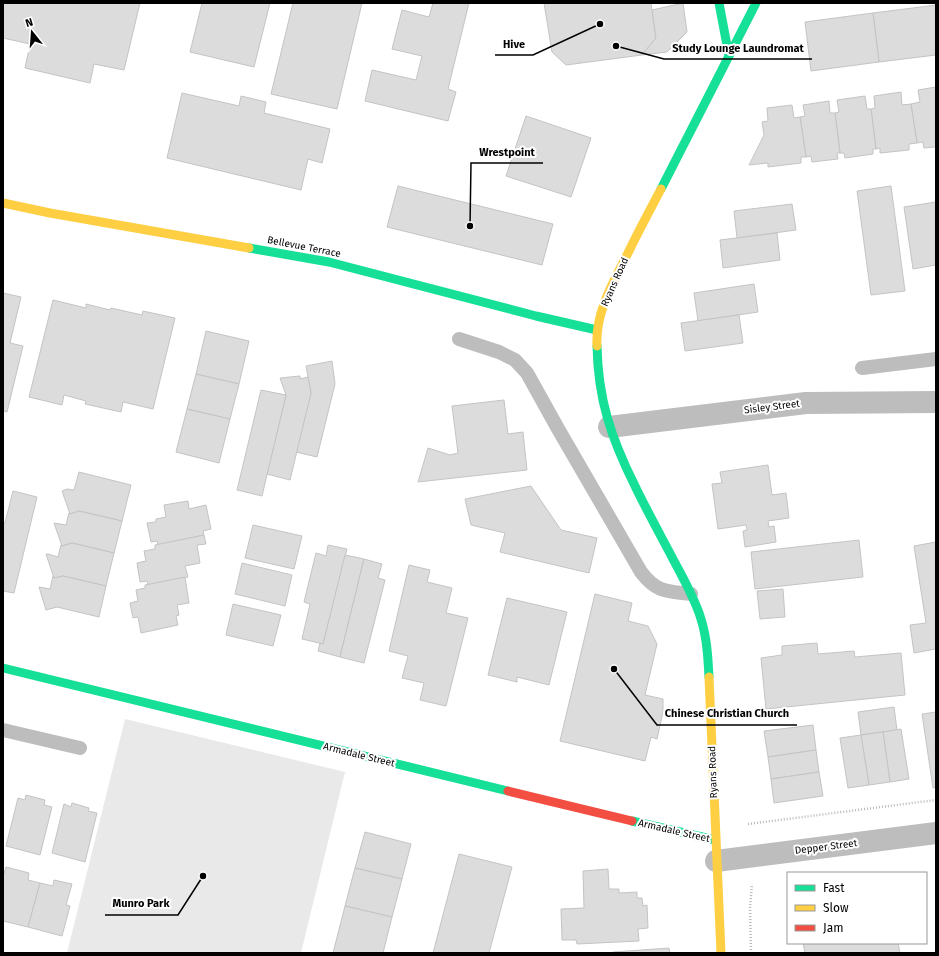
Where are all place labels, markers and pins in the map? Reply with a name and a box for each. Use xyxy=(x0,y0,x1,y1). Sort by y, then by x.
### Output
callout: Hive xyxy=(495,32,533,55)
callout: Study Lounge Laundromat xyxy=(664,36,812,59)
callout: Wrestpoint xyxy=(471,140,543,163)
callout: Chinese Christian Church xyxy=(657,702,797,725)
callout: Munro Park xyxy=(105,892,178,915)

